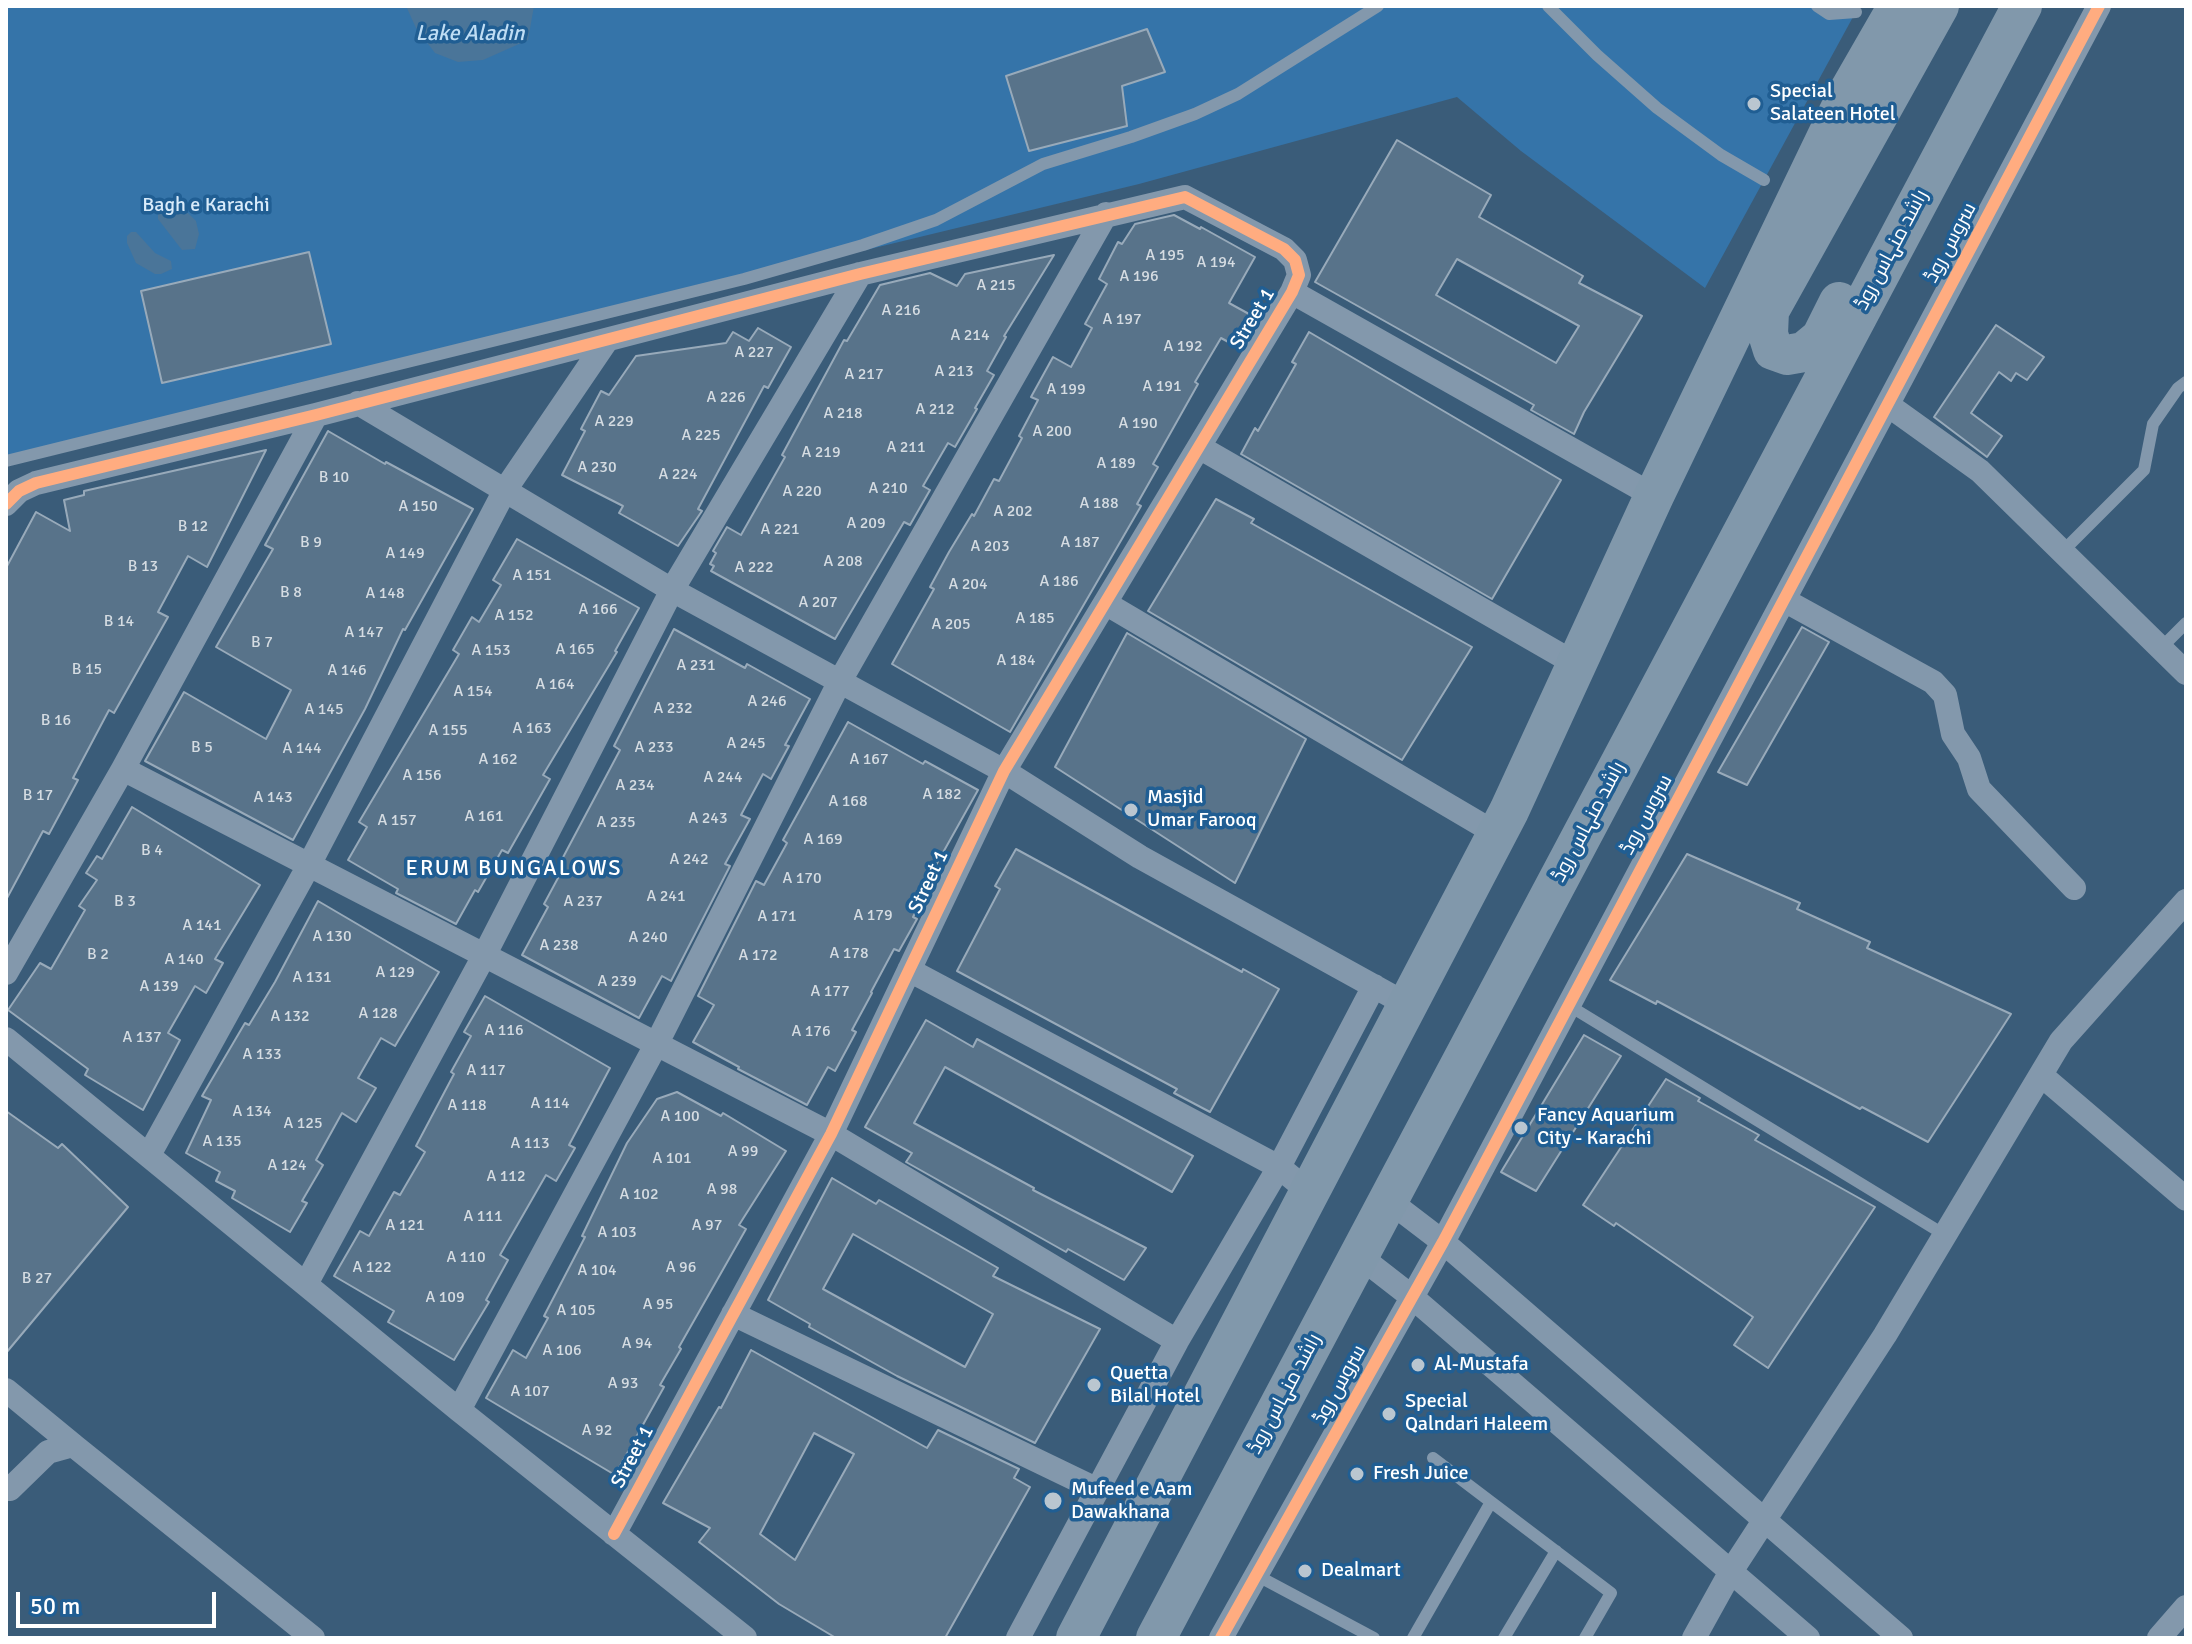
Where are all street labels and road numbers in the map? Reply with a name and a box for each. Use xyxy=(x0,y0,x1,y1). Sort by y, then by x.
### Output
street label: راشد منہاس روڈ xyxy=(1850,186,1934,314)
street label: سروس روڈ xyxy=(1920,199,1982,287)
street label: Street 1 xyxy=(1225,284,1281,354)
street label: راشد منہاس روڈ xyxy=(1547,758,1631,886)
street label: سروس روڈ xyxy=(1616,771,1678,859)
street label: Street 1 xyxy=(904,846,954,918)
street label: راشد منہاس روڈ xyxy=(1243,1330,1327,1458)
street label: سروس روڈ xyxy=(1308,1341,1372,1429)
street label: Street 1 xyxy=(607,1422,659,1492)

